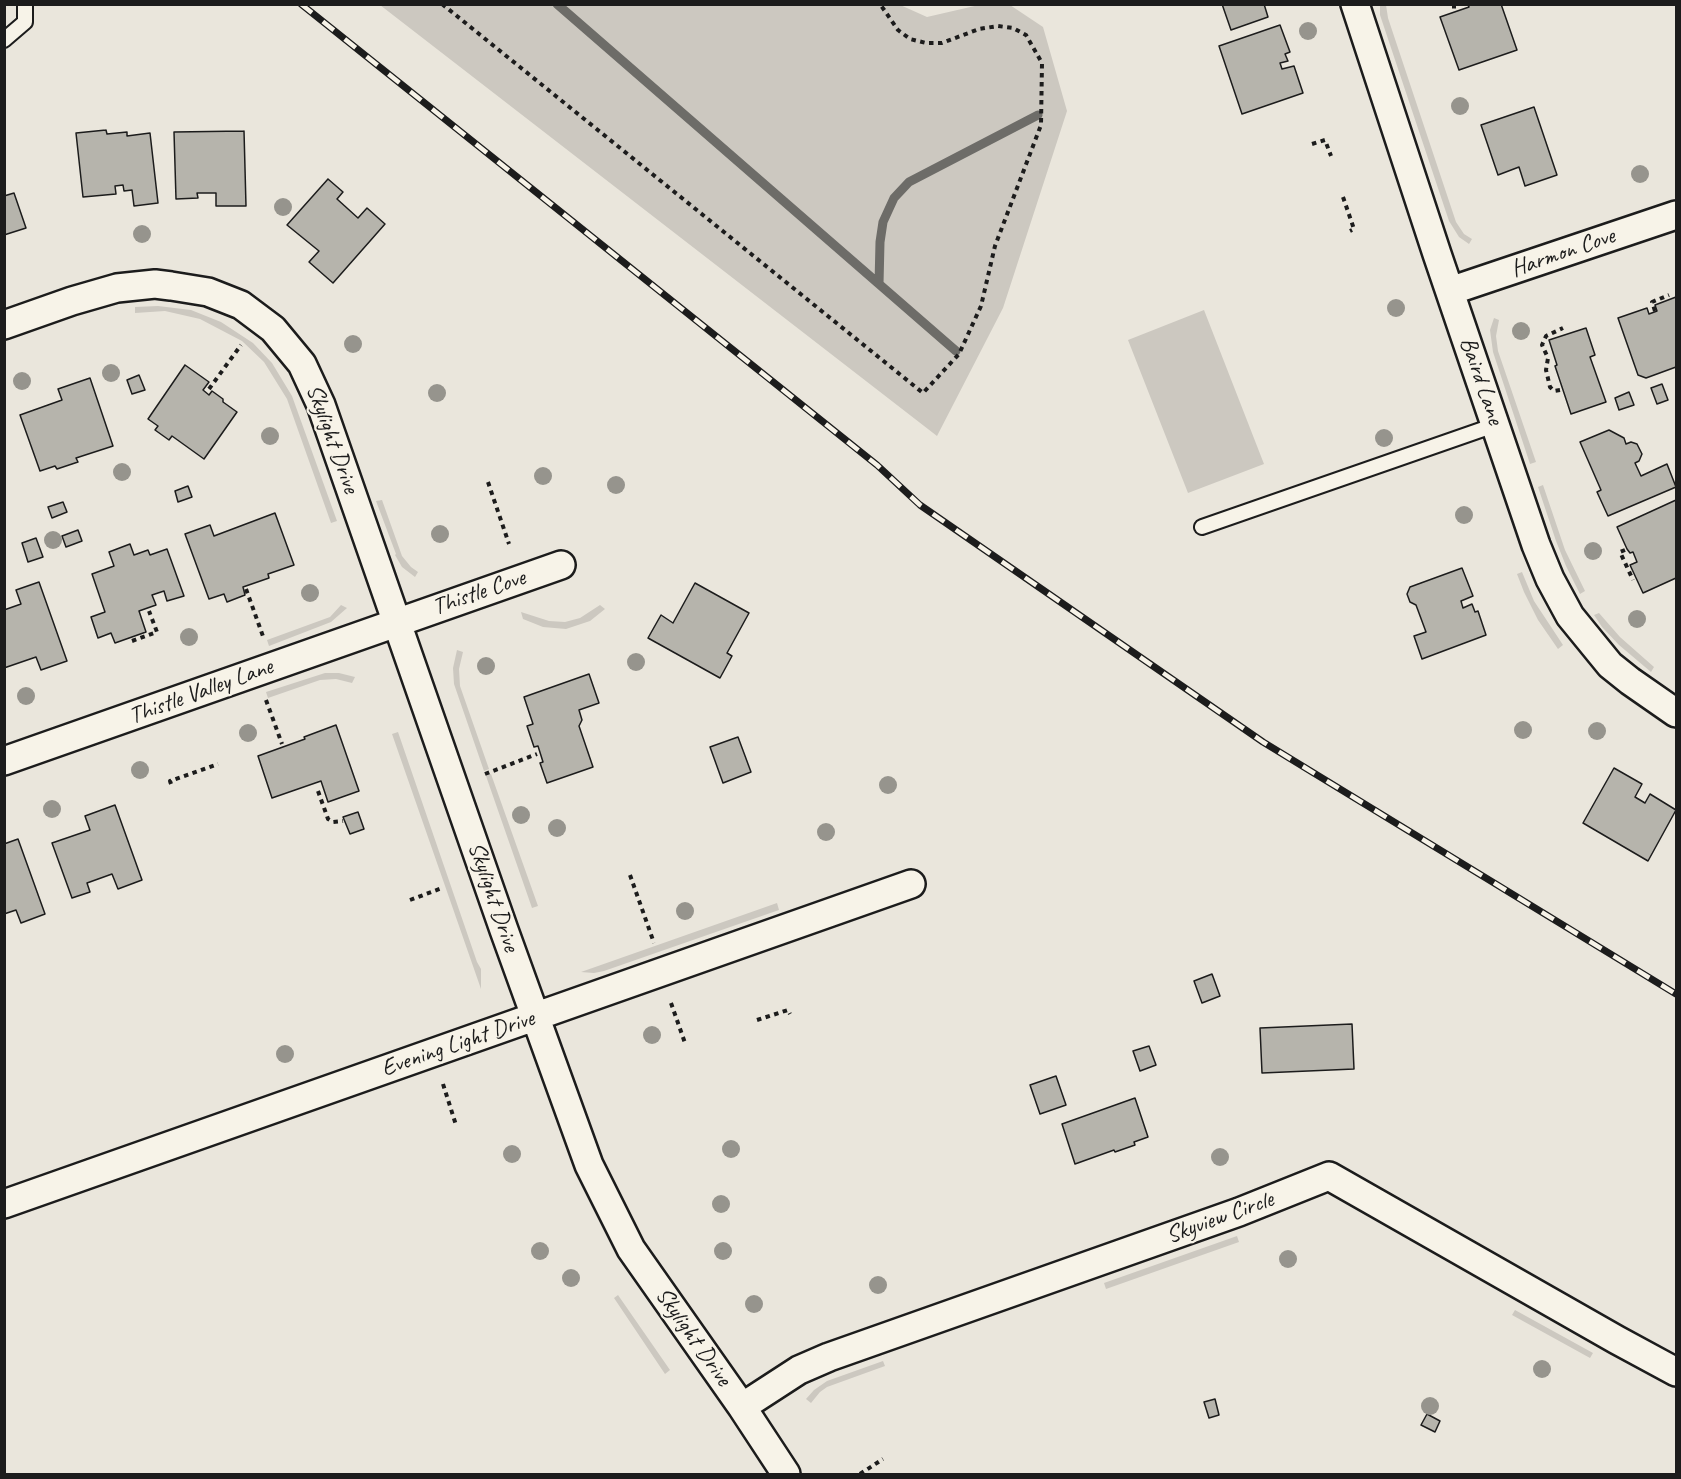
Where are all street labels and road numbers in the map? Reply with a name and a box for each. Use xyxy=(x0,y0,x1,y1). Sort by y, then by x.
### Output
street label: Harmon Cove xyxy=(1507,222,1619,284)
street label: Baird Lane xyxy=(1453,333,1509,429)
street label: Skylight Drive xyxy=(299,381,365,497)
street label: Thistle Cove xyxy=(429,564,529,622)
street label: Thistle Valley Lane xyxy=(125,653,277,731)
street label: Skylight Drive xyxy=(461,839,525,955)
street label: Evening Light Drive xyxy=(378,1004,538,1084)
street label: Skyview Circle xyxy=(1162,1185,1278,1251)
street label: Skylight Drive xyxy=(649,1282,737,1392)

